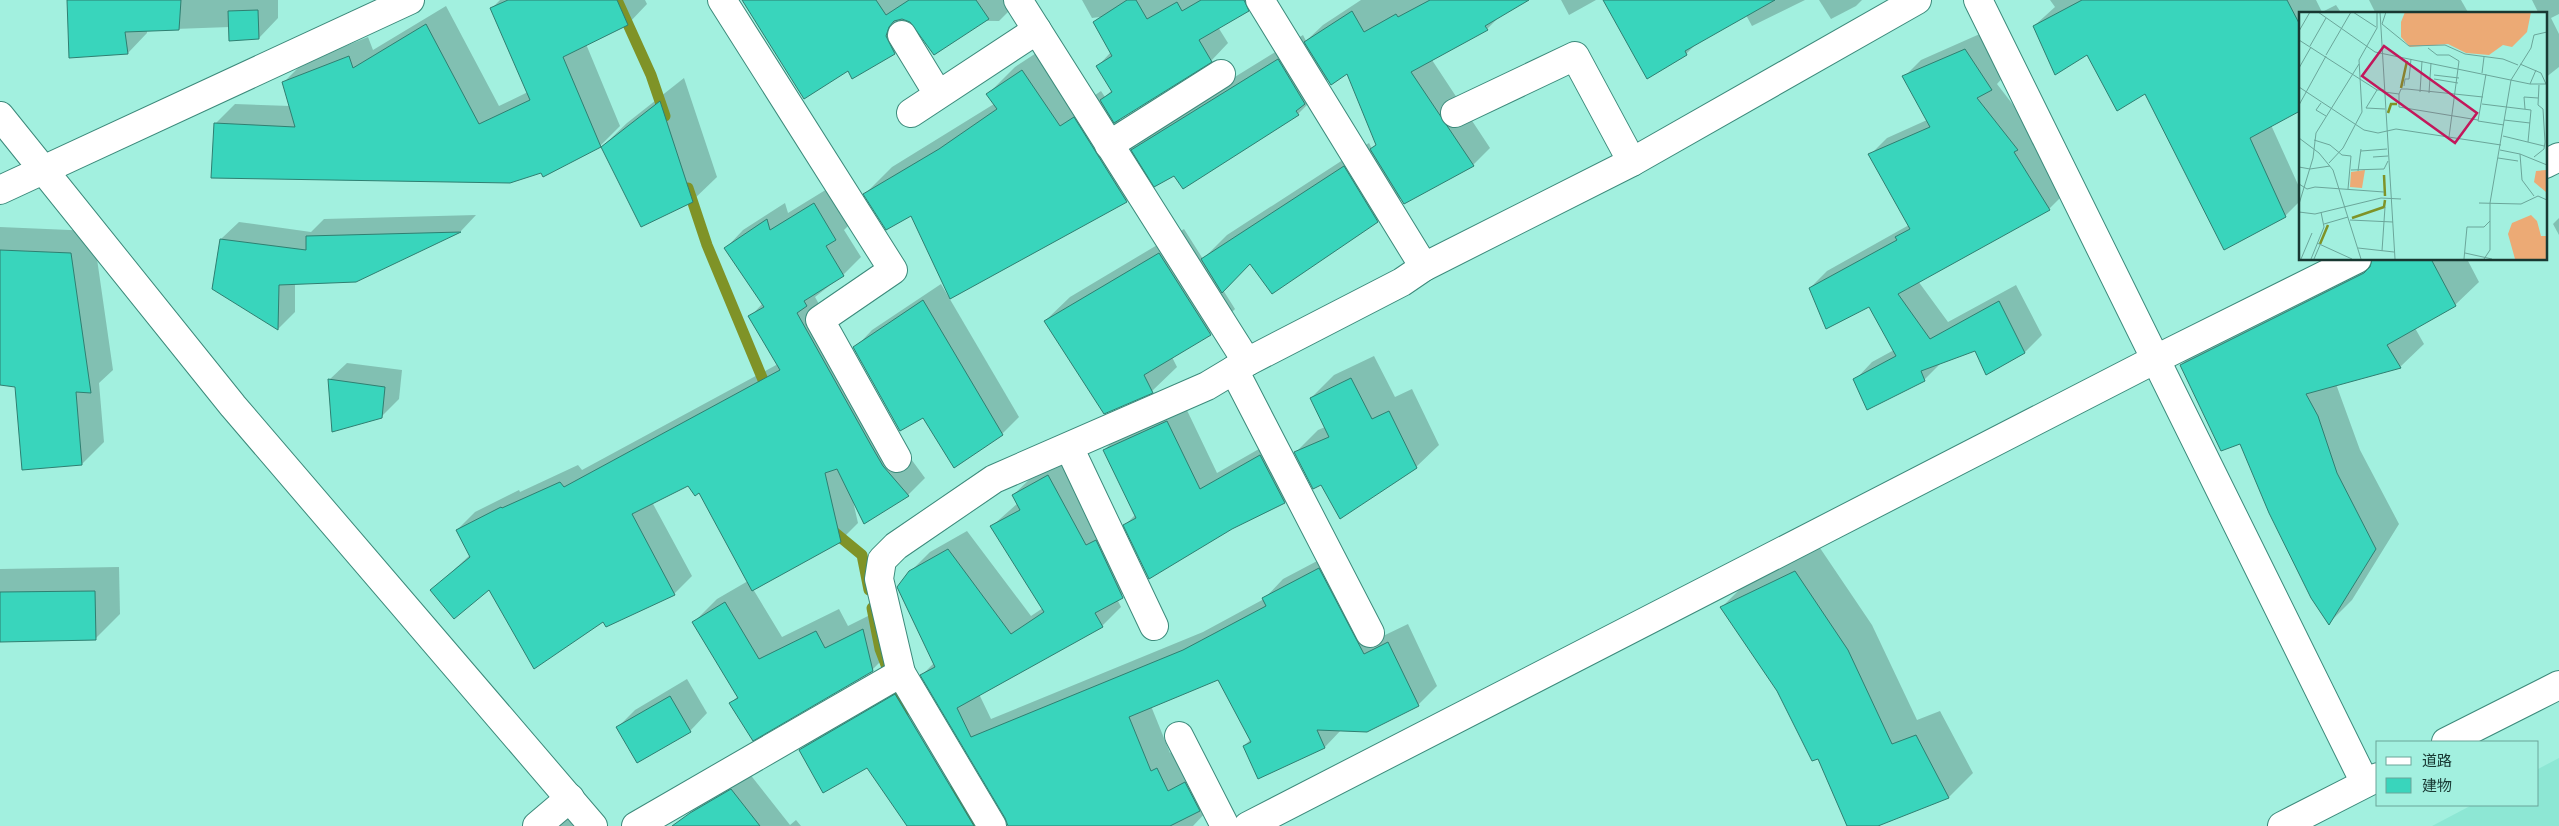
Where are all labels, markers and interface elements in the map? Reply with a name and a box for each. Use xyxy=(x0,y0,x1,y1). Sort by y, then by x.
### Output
inset map xyxy=(2299,12,2546,260)
legend xyxy=(2376,741,2539,806)
text: 道路 xyxy=(2422,752,2452,770)
text: 建物 xyxy=(2422,777,2452,795)

